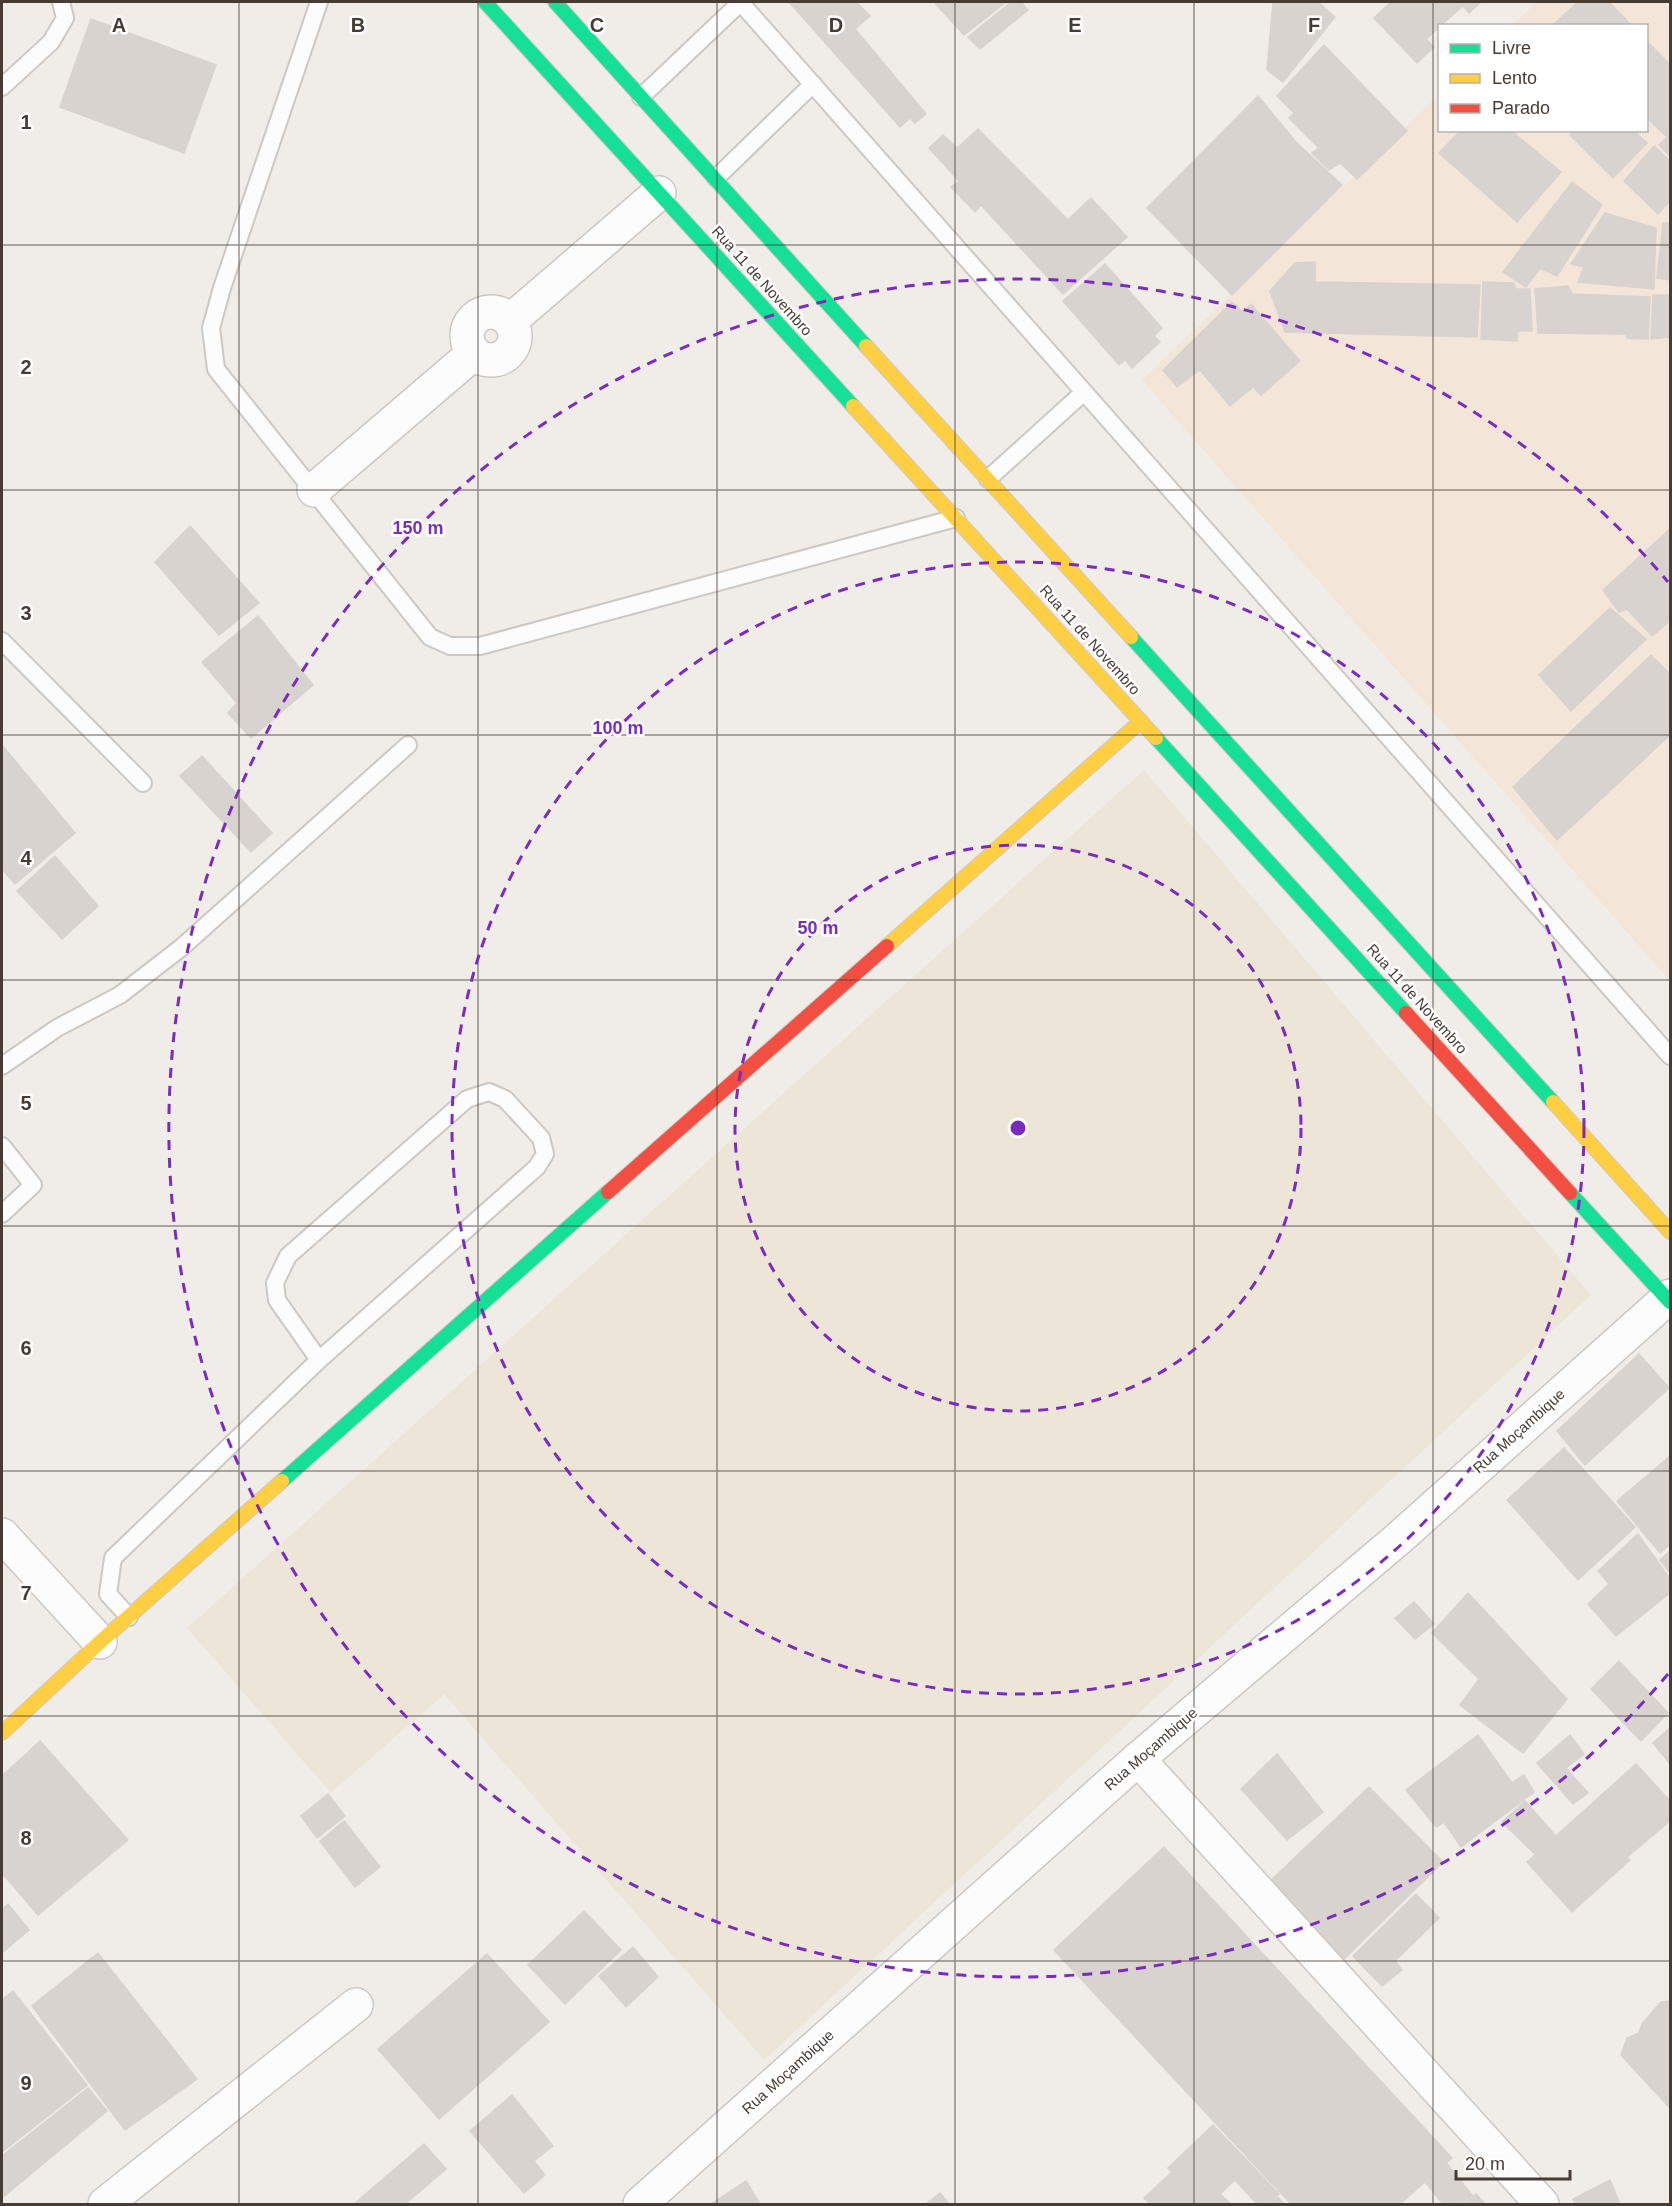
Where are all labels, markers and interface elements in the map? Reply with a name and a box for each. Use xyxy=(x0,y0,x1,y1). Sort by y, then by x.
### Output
text: A xyxy=(112,14,126,36)
text: B xyxy=(351,14,365,36)
text: C xyxy=(590,14,604,36)
text: D xyxy=(829,14,843,36)
text: E xyxy=(1068,14,1082,36)
text: F xyxy=(1308,14,1320,36)
legend xyxy=(1438,24,1648,132)
text: Livre xyxy=(1492,38,1531,58)
text: Lento xyxy=(1492,68,1537,88)
text: Parado xyxy=(1492,98,1550,118)
text: 1 xyxy=(20,111,32,133)
street label: Rua 11 de Novembro xyxy=(709,222,816,339)
text: 2 xyxy=(20,356,32,378)
text: 150 m xyxy=(392,518,444,538)
street label: Rua 11 de Novembro xyxy=(1037,581,1144,698)
text: 3 xyxy=(20,602,32,624)
text: 100 m xyxy=(592,718,644,738)
text: 4 xyxy=(20,847,32,869)
text: 50 m xyxy=(797,918,839,938)
street label: Rua 11 de Novembro xyxy=(1364,940,1471,1057)
text: 5 xyxy=(20,1092,32,1114)
centre of rings xyxy=(1008,1118,1028,1138)
text: 6 xyxy=(20,1337,32,1359)
street label: Rua Moçambique xyxy=(1469,1385,1568,1476)
text: 7 xyxy=(20,1582,32,1604)
street label: Rua Moçambique xyxy=(1101,1704,1201,1794)
text: 8 xyxy=(20,1827,32,1849)
street label: Rua Moçambique xyxy=(738,2026,837,2117)
text: 9 xyxy=(20,2072,32,2094)
scale bar xyxy=(1456,2143,1570,2181)
text: 20 m xyxy=(1465,2154,1505,2174)

